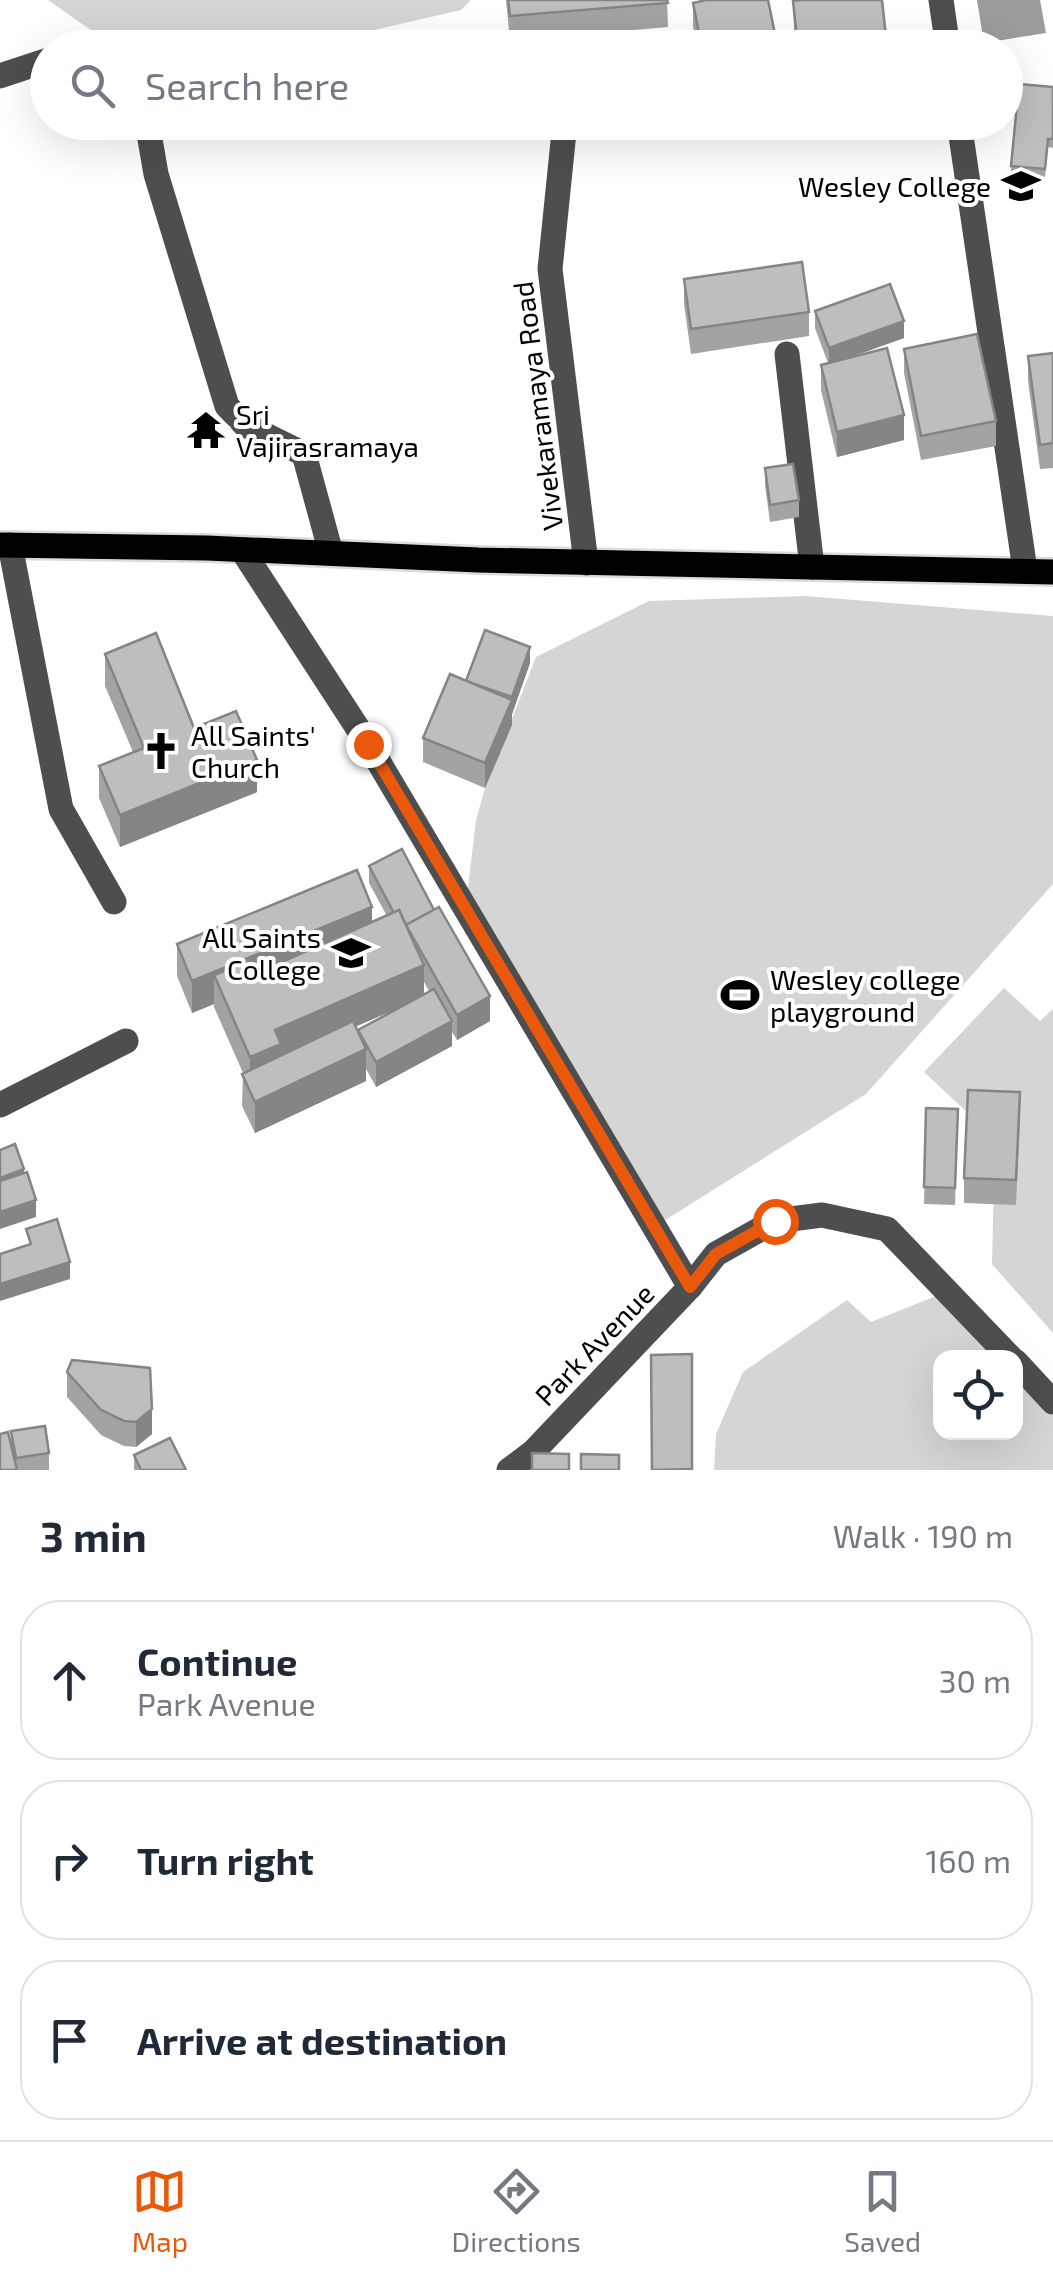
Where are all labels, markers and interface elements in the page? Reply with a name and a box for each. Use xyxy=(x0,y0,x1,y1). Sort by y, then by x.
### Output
search box xyxy=(30,30,1023,140)
icon: search xyxy=(65,58,120,113)
text: Search here xyxy=(145,62,349,108)
school or university icon: Wesley College xyxy=(1000,165,1042,207)
place label: Wesley College xyxy=(798,169,991,203)
street label: Vivekaramaya Road xyxy=(505,280,569,532)
place label: Sri Vajirasramaya xyxy=(236,397,419,463)
temple icon: Sri Vajirasramaya xyxy=(185,409,227,451)
place label: All Saints' Church xyxy=(191,718,316,784)
route end xyxy=(346,722,392,768)
church icon: All Saints' Church xyxy=(140,730,182,772)
place label: All Saints College xyxy=(202,920,321,986)
school or university icon: All Saints College xyxy=(330,932,372,974)
place label: Wesley college playground xyxy=(770,962,961,1028)
sports icon: Wesley college playground xyxy=(719,974,761,1016)
route start xyxy=(753,1199,799,1245)
street label: Park Avenue xyxy=(527,1276,661,1412)
map controls xyxy=(933,1350,1023,1440)
button: locate xyxy=(933,1350,1023,1440)
text: 3 min xyxy=(40,1510,147,1560)
text: Walk · 190 m xyxy=(833,1516,1013,1554)
text: Continue xyxy=(137,1638,297,1684)
icon: ahead xyxy=(42,1653,97,1708)
text: 30 m xyxy=(939,1661,1011,1699)
text: Park Avenue xyxy=(137,1684,316,1722)
icon: right xyxy=(42,1833,97,1888)
text: Turn right xyxy=(137,1837,314,1883)
text: 160 m xyxy=(925,1841,1011,1879)
icon: arrive xyxy=(42,2013,97,2068)
text: Arrive at destination xyxy=(137,2017,507,2063)
tab: Map xyxy=(132,2164,188,2258)
tab: Directions xyxy=(452,2164,581,2258)
tab: Saved xyxy=(844,2164,921,2258)

